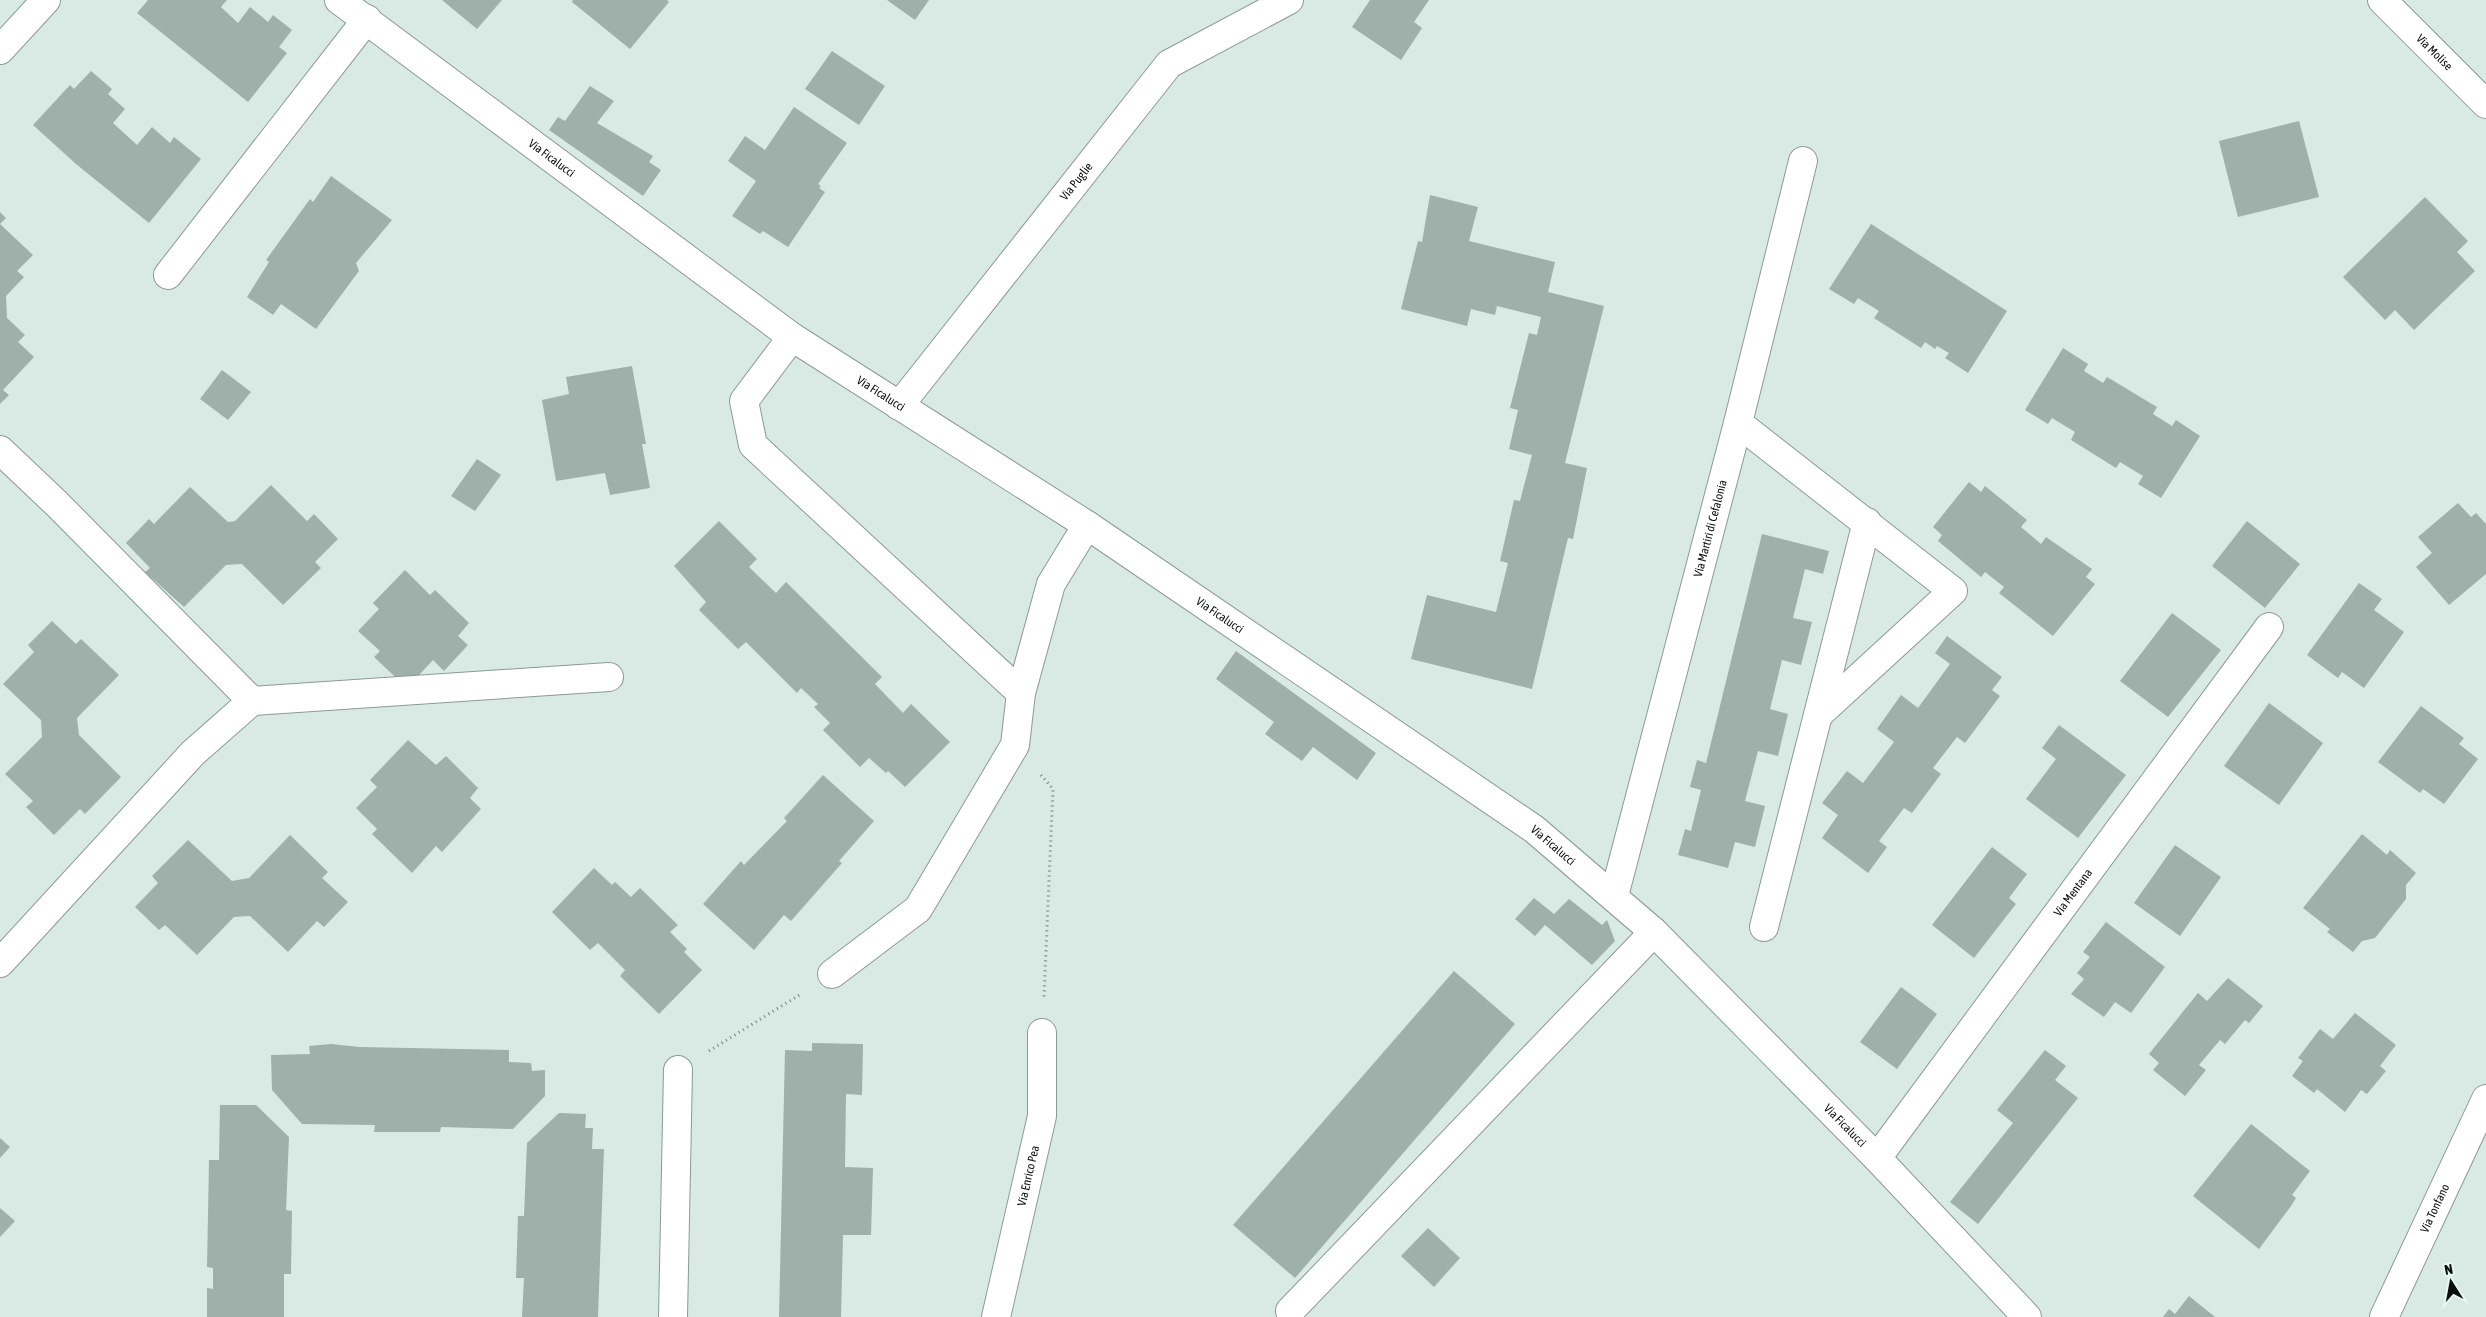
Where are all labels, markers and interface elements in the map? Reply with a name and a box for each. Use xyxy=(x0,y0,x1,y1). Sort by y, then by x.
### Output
street label: Via Molise xyxy=(2413,31,2455,73)
street label: Via Ficalucci xyxy=(526,136,578,180)
street label: Via Puglie xyxy=(1057,160,1095,203)
street label: Via Ficalucci xyxy=(854,373,908,414)
street label: Via Martiri di Cefalonia xyxy=(1691,478,1730,579)
street label: Via Ficalucci xyxy=(1193,594,1246,636)
street label: Via Ficalucci xyxy=(1528,822,1578,868)
street label: Via Mentana xyxy=(2051,866,2095,919)
street label: Via Ficalucci xyxy=(1821,1101,1869,1150)
street label: Via Enrico Pea xyxy=(1015,1144,1042,1207)
street label: Via Tonfano xyxy=(2417,1181,2452,1235)
north arrow xyxy=(2426,1257,2476,1307)
text: N xyxy=(2443,1261,2454,1278)

